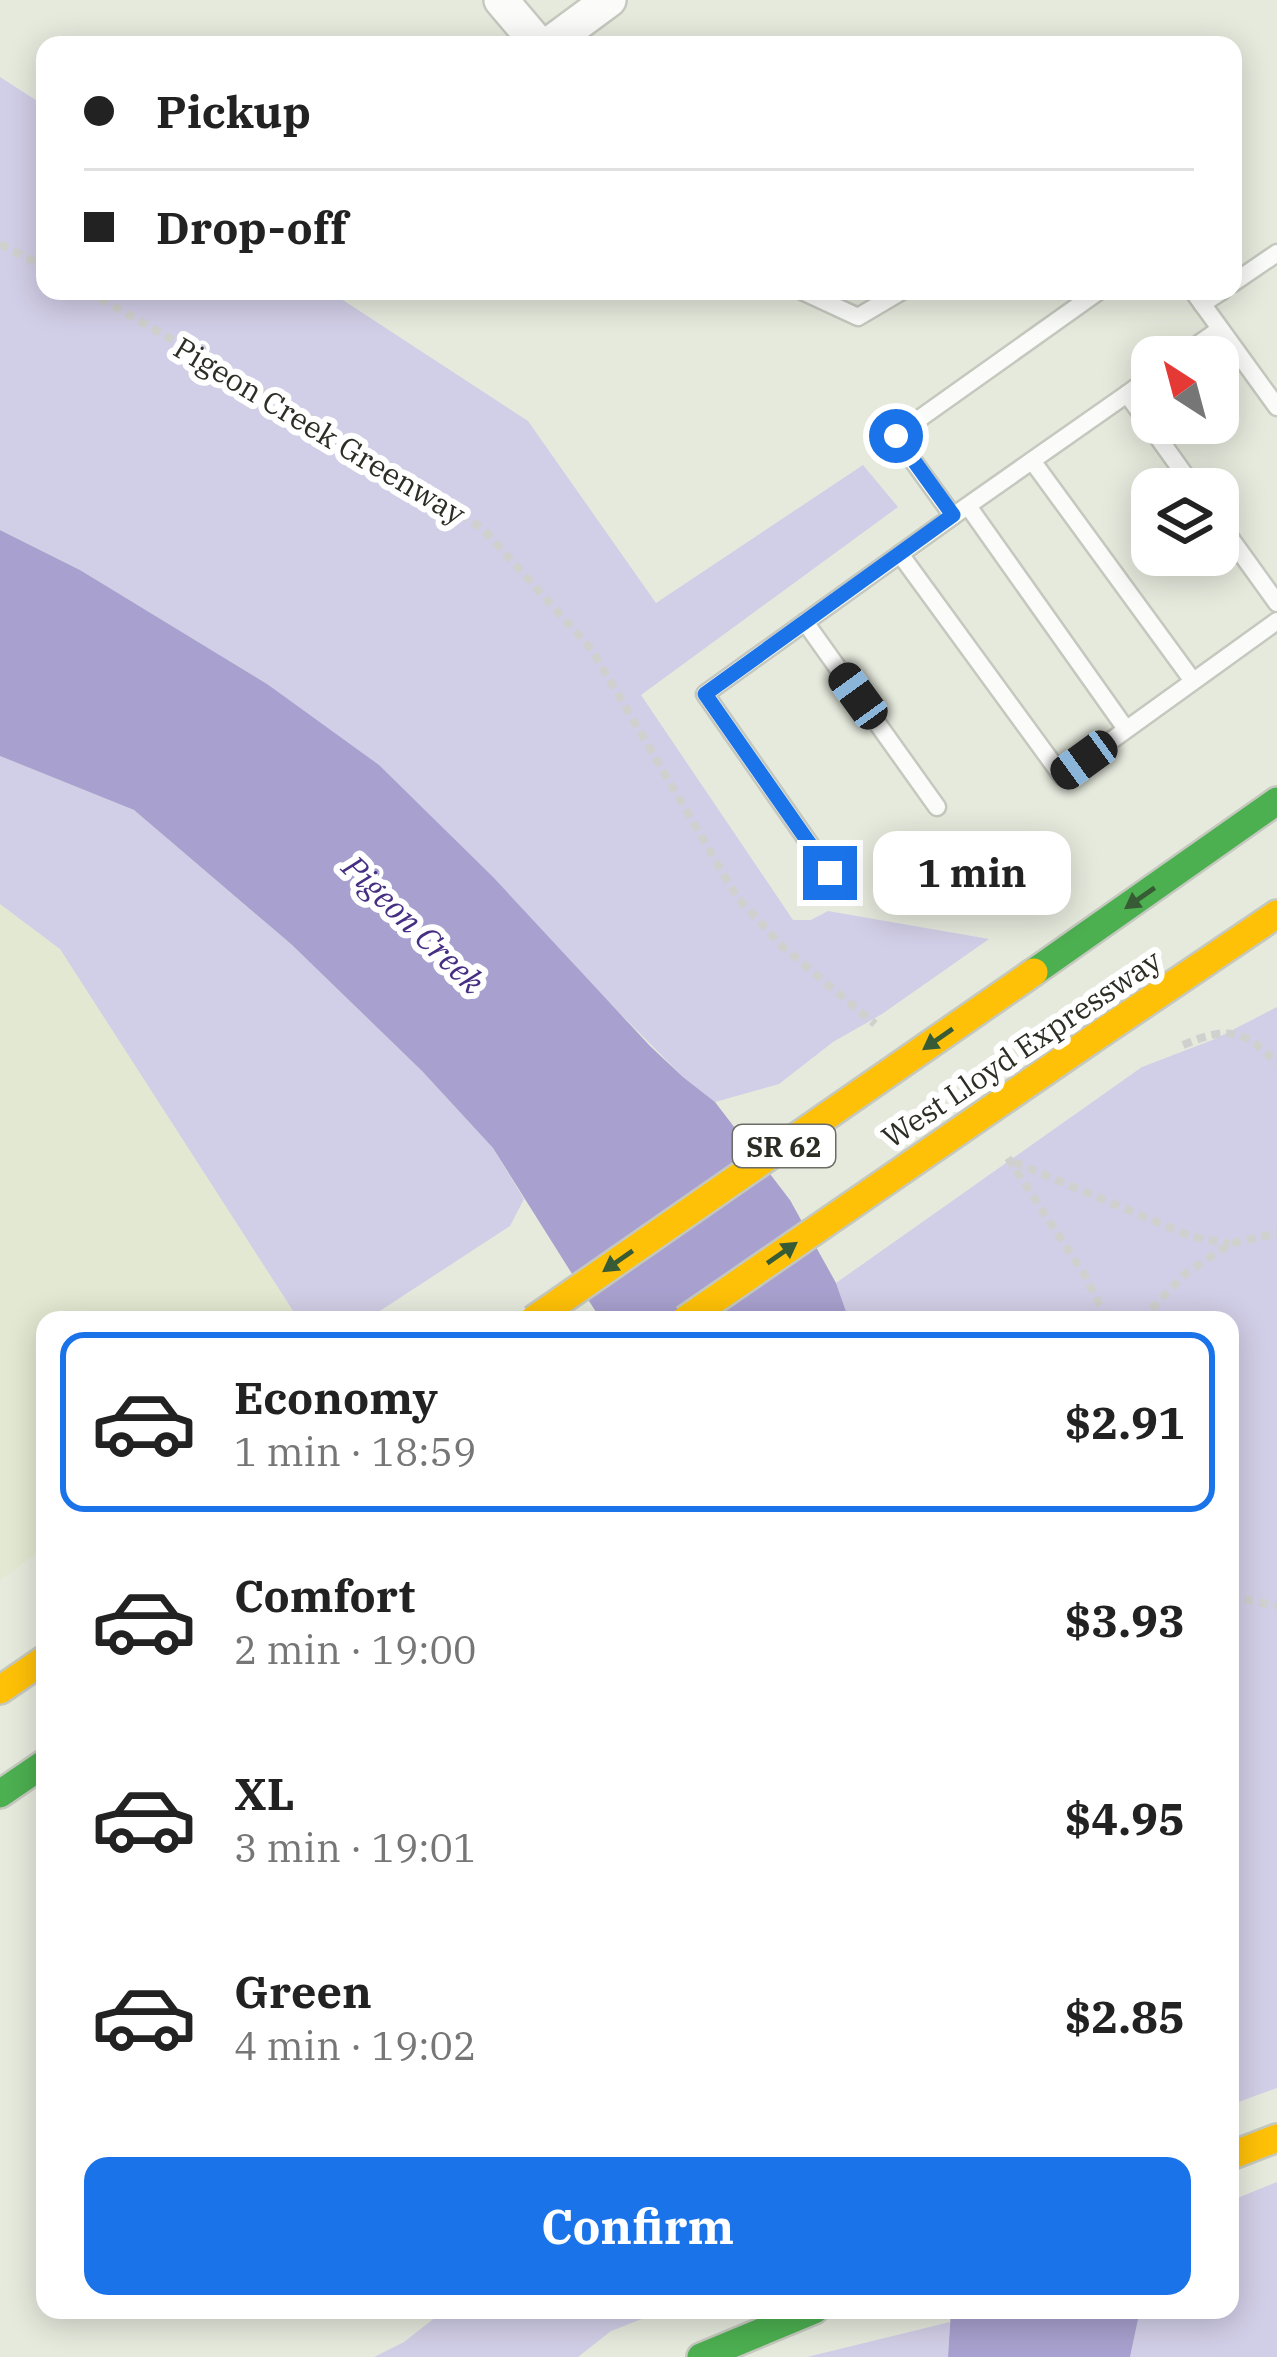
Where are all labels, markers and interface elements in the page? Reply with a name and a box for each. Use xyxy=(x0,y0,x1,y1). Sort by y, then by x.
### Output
text: Pickup xyxy=(156,82,311,140)
text: Drop-off xyxy=(156,198,347,256)
street label: Pigeon Creek Greenway xyxy=(167,327,473,533)
north arrow xyxy=(1131,336,1239,444)
map controls xyxy=(1131,336,1239,576)
route start xyxy=(869,409,923,463)
button: layers xyxy=(1131,468,1239,576)
car xyxy=(822,656,894,736)
car xyxy=(1044,724,1124,796)
callout: 1 min xyxy=(872,831,1070,915)
water label: Pigeon Creek xyxy=(333,845,495,1003)
route end xyxy=(803,846,857,900)
text: 1 min xyxy=(917,847,1027,898)
one-way arrow xyxy=(1124,886,1156,909)
street label: West Lloyd Expressway xyxy=(874,940,1168,1156)
one-way arrow xyxy=(922,1027,954,1050)
road number: SR 62 xyxy=(733,1125,835,1167)
one-way arrow xyxy=(765,1243,798,1265)
one-way arrow xyxy=(601,1250,634,1272)
icon: car xyxy=(90,1368,198,1476)
text: Economy xyxy=(234,1368,438,1426)
text: $2.91 xyxy=(1065,1393,1185,1451)
text: 1 min · 18:59 xyxy=(234,1426,476,1477)
icon: car xyxy=(90,1566,198,1674)
text: Comfort xyxy=(234,1566,415,1624)
text: $3.93 xyxy=(1065,1591,1185,1649)
text: 2 min · 19:00 xyxy=(234,1624,476,1675)
icon: car xyxy=(90,1764,198,1872)
text: XL xyxy=(234,1764,295,1822)
text: $4.95 xyxy=(1065,1789,1185,1847)
text: 3 min · 19:01 xyxy=(234,1822,476,1873)
icon: car xyxy=(90,1962,198,2070)
text: Green xyxy=(234,1962,372,2020)
text: $2.85 xyxy=(1065,1987,1185,2045)
text: 4 min · 19:02 xyxy=(234,2020,476,2071)
button: Confirm xyxy=(84,2157,1191,2295)

